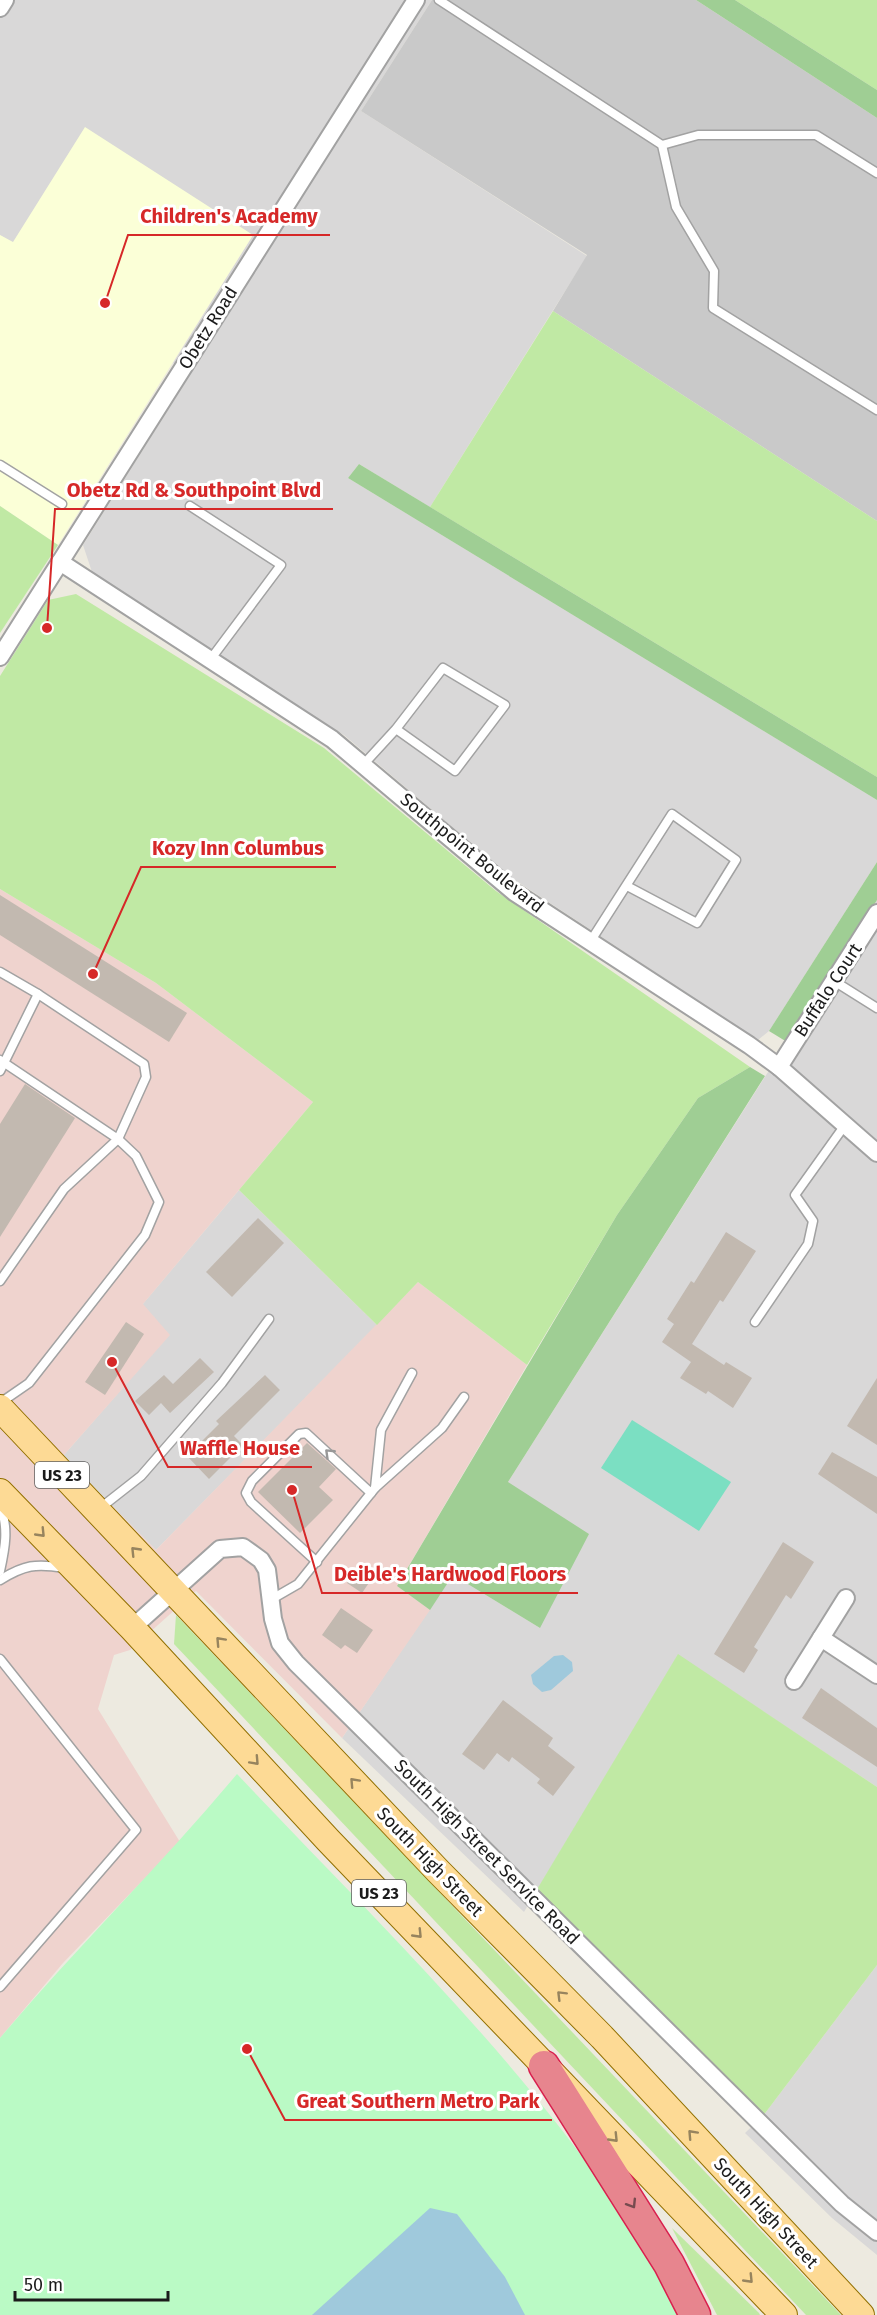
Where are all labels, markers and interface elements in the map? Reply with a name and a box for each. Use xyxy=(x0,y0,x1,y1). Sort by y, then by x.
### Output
callout: Children's Academy xyxy=(128,197,330,235)
text: Children's Academy xyxy=(140,204,318,228)
street label: Obetz Road xyxy=(174,282,242,374)
callout: Obetz Rd & Southpoint Blvd xyxy=(55,471,333,509)
text: Obetz Rd & Southpoint Blvd xyxy=(67,478,321,502)
street label: Southpoint Boulevard xyxy=(396,788,548,918)
callout: Kozy Inn Columbus xyxy=(141,829,336,867)
text: Kozy Inn Columbus xyxy=(152,836,324,860)
street label: Buffalo Court xyxy=(790,939,867,1041)
callout: Waffle House xyxy=(168,1429,312,1467)
text: Waffle House xyxy=(180,1436,300,1460)
one-way arrow xyxy=(325,1449,335,1460)
road number: US 23 xyxy=(35,1462,89,1488)
one-way arrow xyxy=(34,1527,45,1537)
one-way arrow xyxy=(131,1547,142,1558)
callout: Deible's Hardwood Floors xyxy=(322,1555,578,1593)
text: Deible's Hardwood Floors xyxy=(334,1562,566,1586)
one-way arrow xyxy=(217,1637,228,1648)
one-way arrow xyxy=(248,1755,259,1765)
street label: South High Street Service Road xyxy=(390,1755,584,1949)
one-way arrow xyxy=(350,1779,361,1789)
street label: South High Street xyxy=(372,1803,488,1921)
road number: US 23 xyxy=(352,1880,406,1906)
one-way arrow xyxy=(411,1927,422,1938)
one-way arrow xyxy=(557,1992,568,2003)
callout: Great Southern Metro Park xyxy=(285,2082,552,2120)
text: Great Southern Metro Park xyxy=(296,2089,540,2113)
one-way arrow xyxy=(688,2130,699,2141)
one-way arrow xyxy=(607,2132,618,2142)
street label: South High Street xyxy=(709,2153,823,2273)
one-way arrow xyxy=(624,2198,636,2208)
scale bar xyxy=(15,2264,168,2302)
one-way arrow xyxy=(742,2272,753,2282)
text: 50 m xyxy=(24,2274,63,2296)

